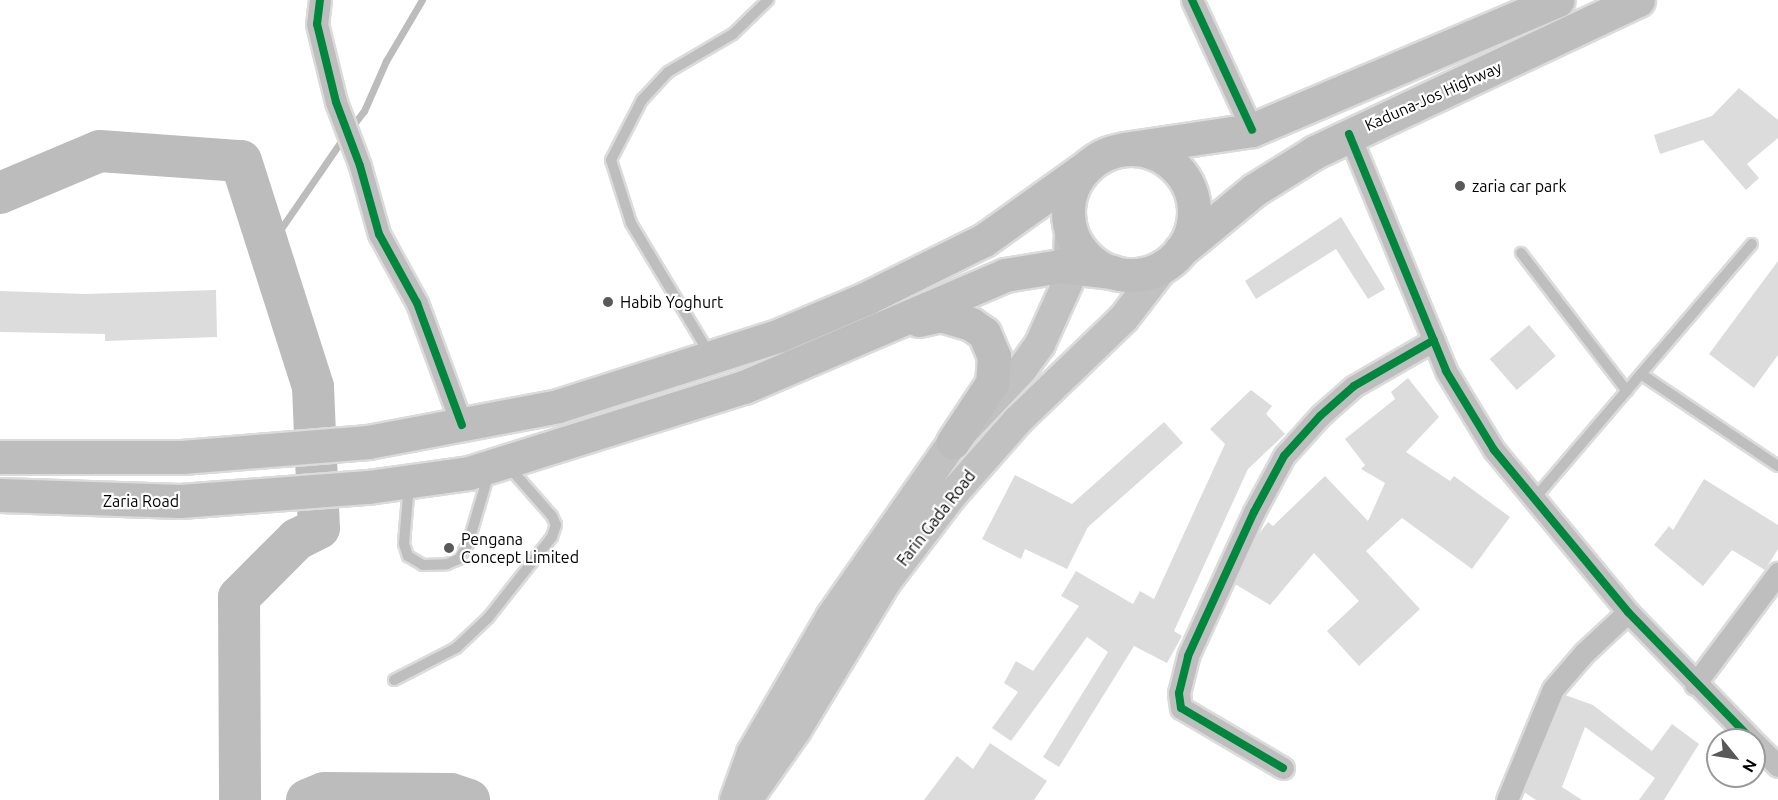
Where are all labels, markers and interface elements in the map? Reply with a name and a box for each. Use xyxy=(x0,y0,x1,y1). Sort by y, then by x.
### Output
street label: Kaduna-Jos Highway xyxy=(1362,57,1504,135)
place label: zaria car park xyxy=(1472,176,1566,196)
marker: zaria car park xyxy=(1453,179,1467,193)
place label: Habib Yoghurt xyxy=(620,292,723,312)
marker: Habib Yoghurt xyxy=(601,295,615,309)
street label: Farin Gada Road xyxy=(893,466,979,570)
street label: Zaria Road xyxy=(103,491,179,511)
place label: Pengana Concept Limited xyxy=(461,529,579,567)
marker: Pengana Concept Limited xyxy=(442,541,456,555)
north arrow xyxy=(1706,728,1766,788)
text: N xyxy=(1739,756,1761,776)

